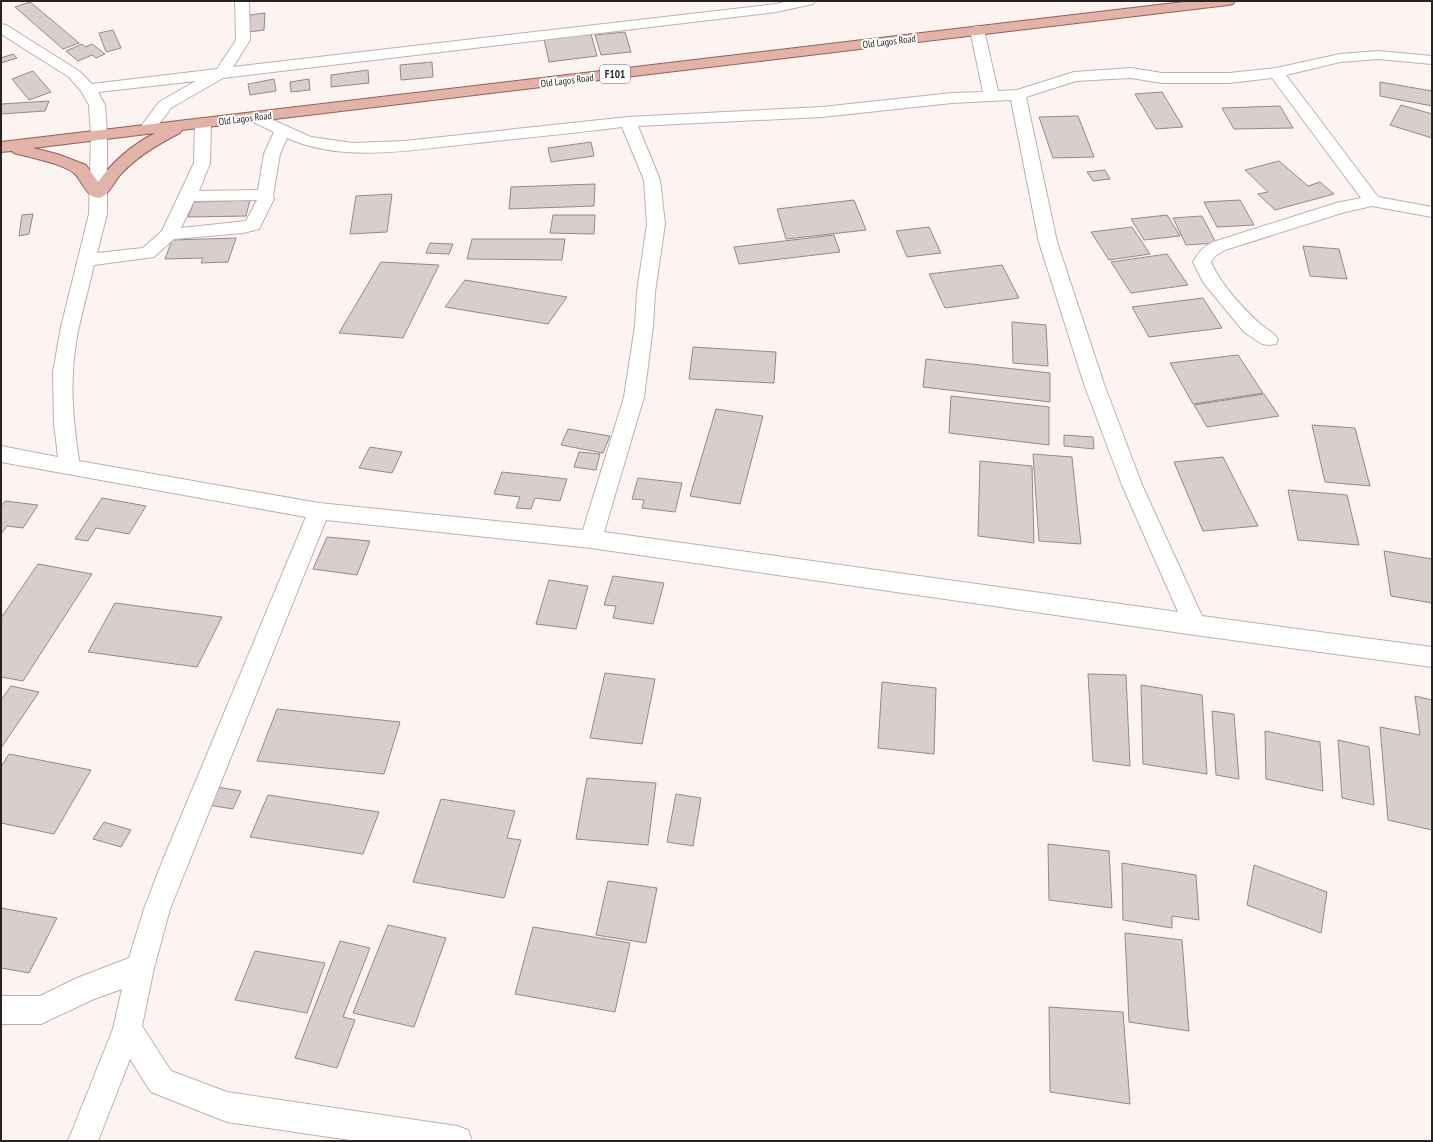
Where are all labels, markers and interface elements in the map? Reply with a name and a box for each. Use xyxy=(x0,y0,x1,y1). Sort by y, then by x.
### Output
street label: Old Lagos Road xyxy=(862,32,916,51)
road number: F101 xyxy=(600,65,630,83)
street label: Old Lagos Road xyxy=(540,71,594,90)
street label: Old Lagos Road xyxy=(218,109,272,128)

